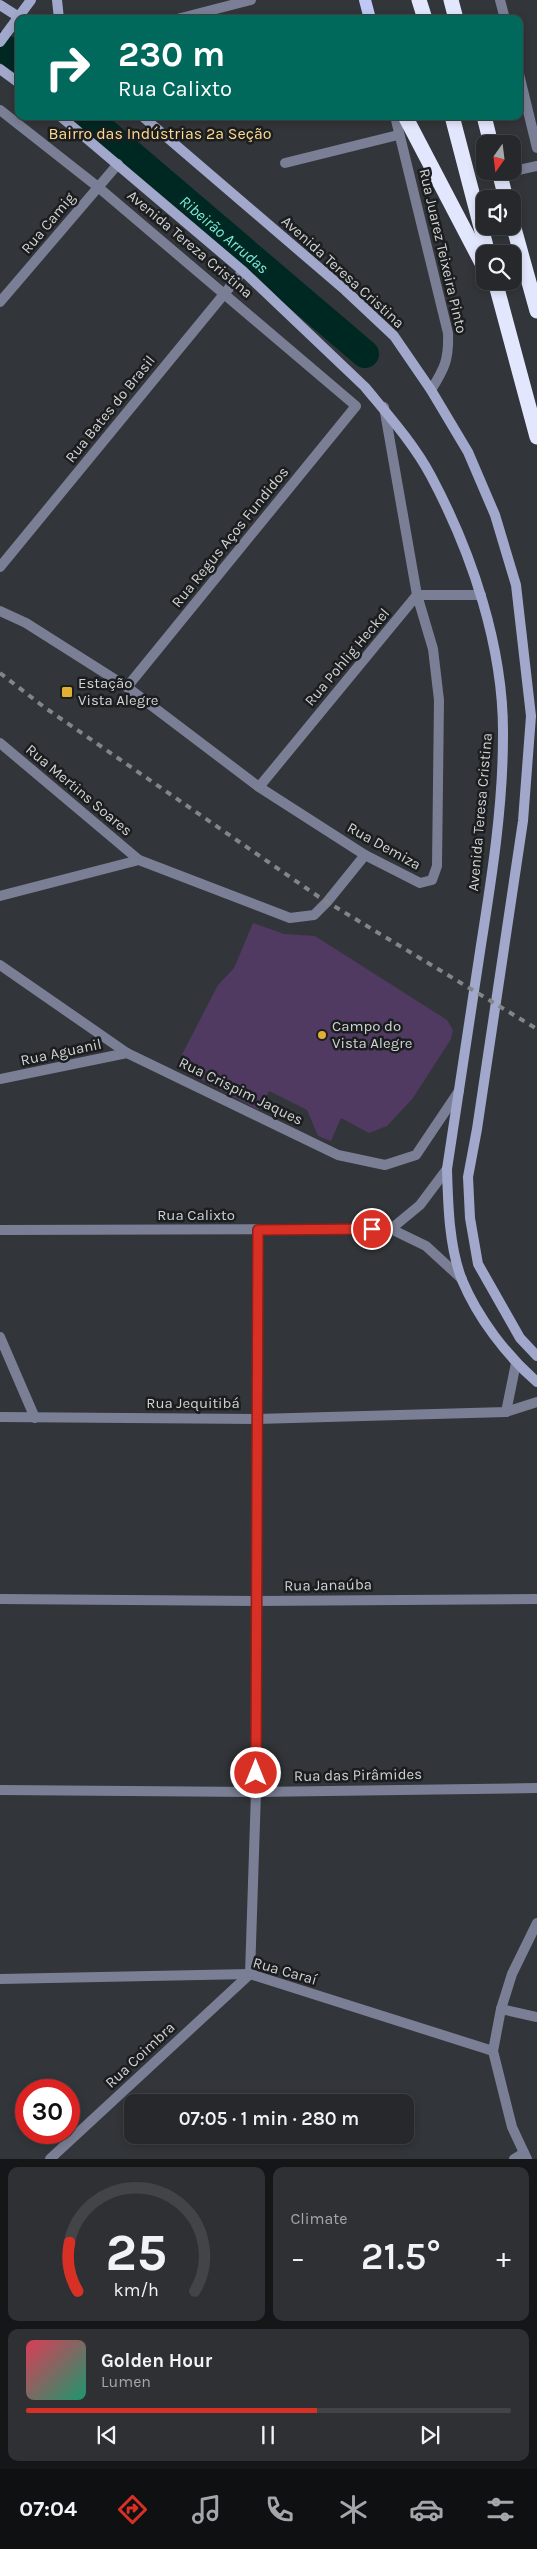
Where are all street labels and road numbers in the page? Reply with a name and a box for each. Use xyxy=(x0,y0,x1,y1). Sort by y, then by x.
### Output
street label: Rua Juarez Teixeira Pinto xyxy=(415,167,471,335)
street label: Avenida Tereza Cristina xyxy=(124,186,256,302)
street label: Rua Camig xyxy=(17,188,79,257)
street label: Avenida Teresa Cristina xyxy=(278,212,408,332)
street label: Rua Bates do Brasil xyxy=(61,352,159,466)
street label: Rua Regus Aços Fundidos xyxy=(168,463,292,611)
street label: Rua Pohlig Heckel xyxy=(301,604,393,710)
street label: Avenida Teresa Cristina xyxy=(464,732,496,892)
street label: Rua Mertins Soares xyxy=(22,740,136,840)
street label: Rua Demiza xyxy=(344,818,424,874)
street label: Rua Aguanil xyxy=(19,1035,103,1069)
street label: Rua Crispim Jaques xyxy=(176,1053,306,1129)
street label: Rua Calixto xyxy=(157,1206,235,1224)
street label: Rua Jequitibá xyxy=(146,1394,240,1412)
street label: Rua Janaúba xyxy=(284,1575,372,1595)
street label: Rua das Pirâmides xyxy=(294,1765,422,1785)
street label: Rua Caraí xyxy=(251,1953,320,1989)
street label: Rua Coimbra xyxy=(101,2018,179,2092)

